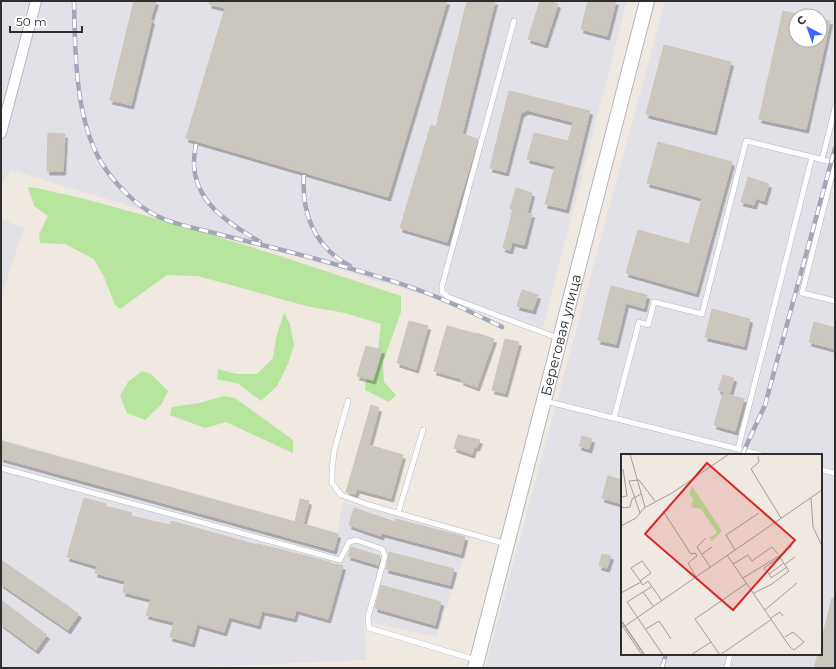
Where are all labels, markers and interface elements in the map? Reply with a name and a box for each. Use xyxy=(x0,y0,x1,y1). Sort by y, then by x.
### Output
scale bar xyxy=(10,8,82,34)
north arrow xyxy=(788,8,828,48)
text: С xyxy=(794,13,809,28)
text: 50 m xyxy=(16,14,47,29)
street label: Береговая улица xyxy=(537,272,585,398)
inset map xyxy=(621,454,822,655)

